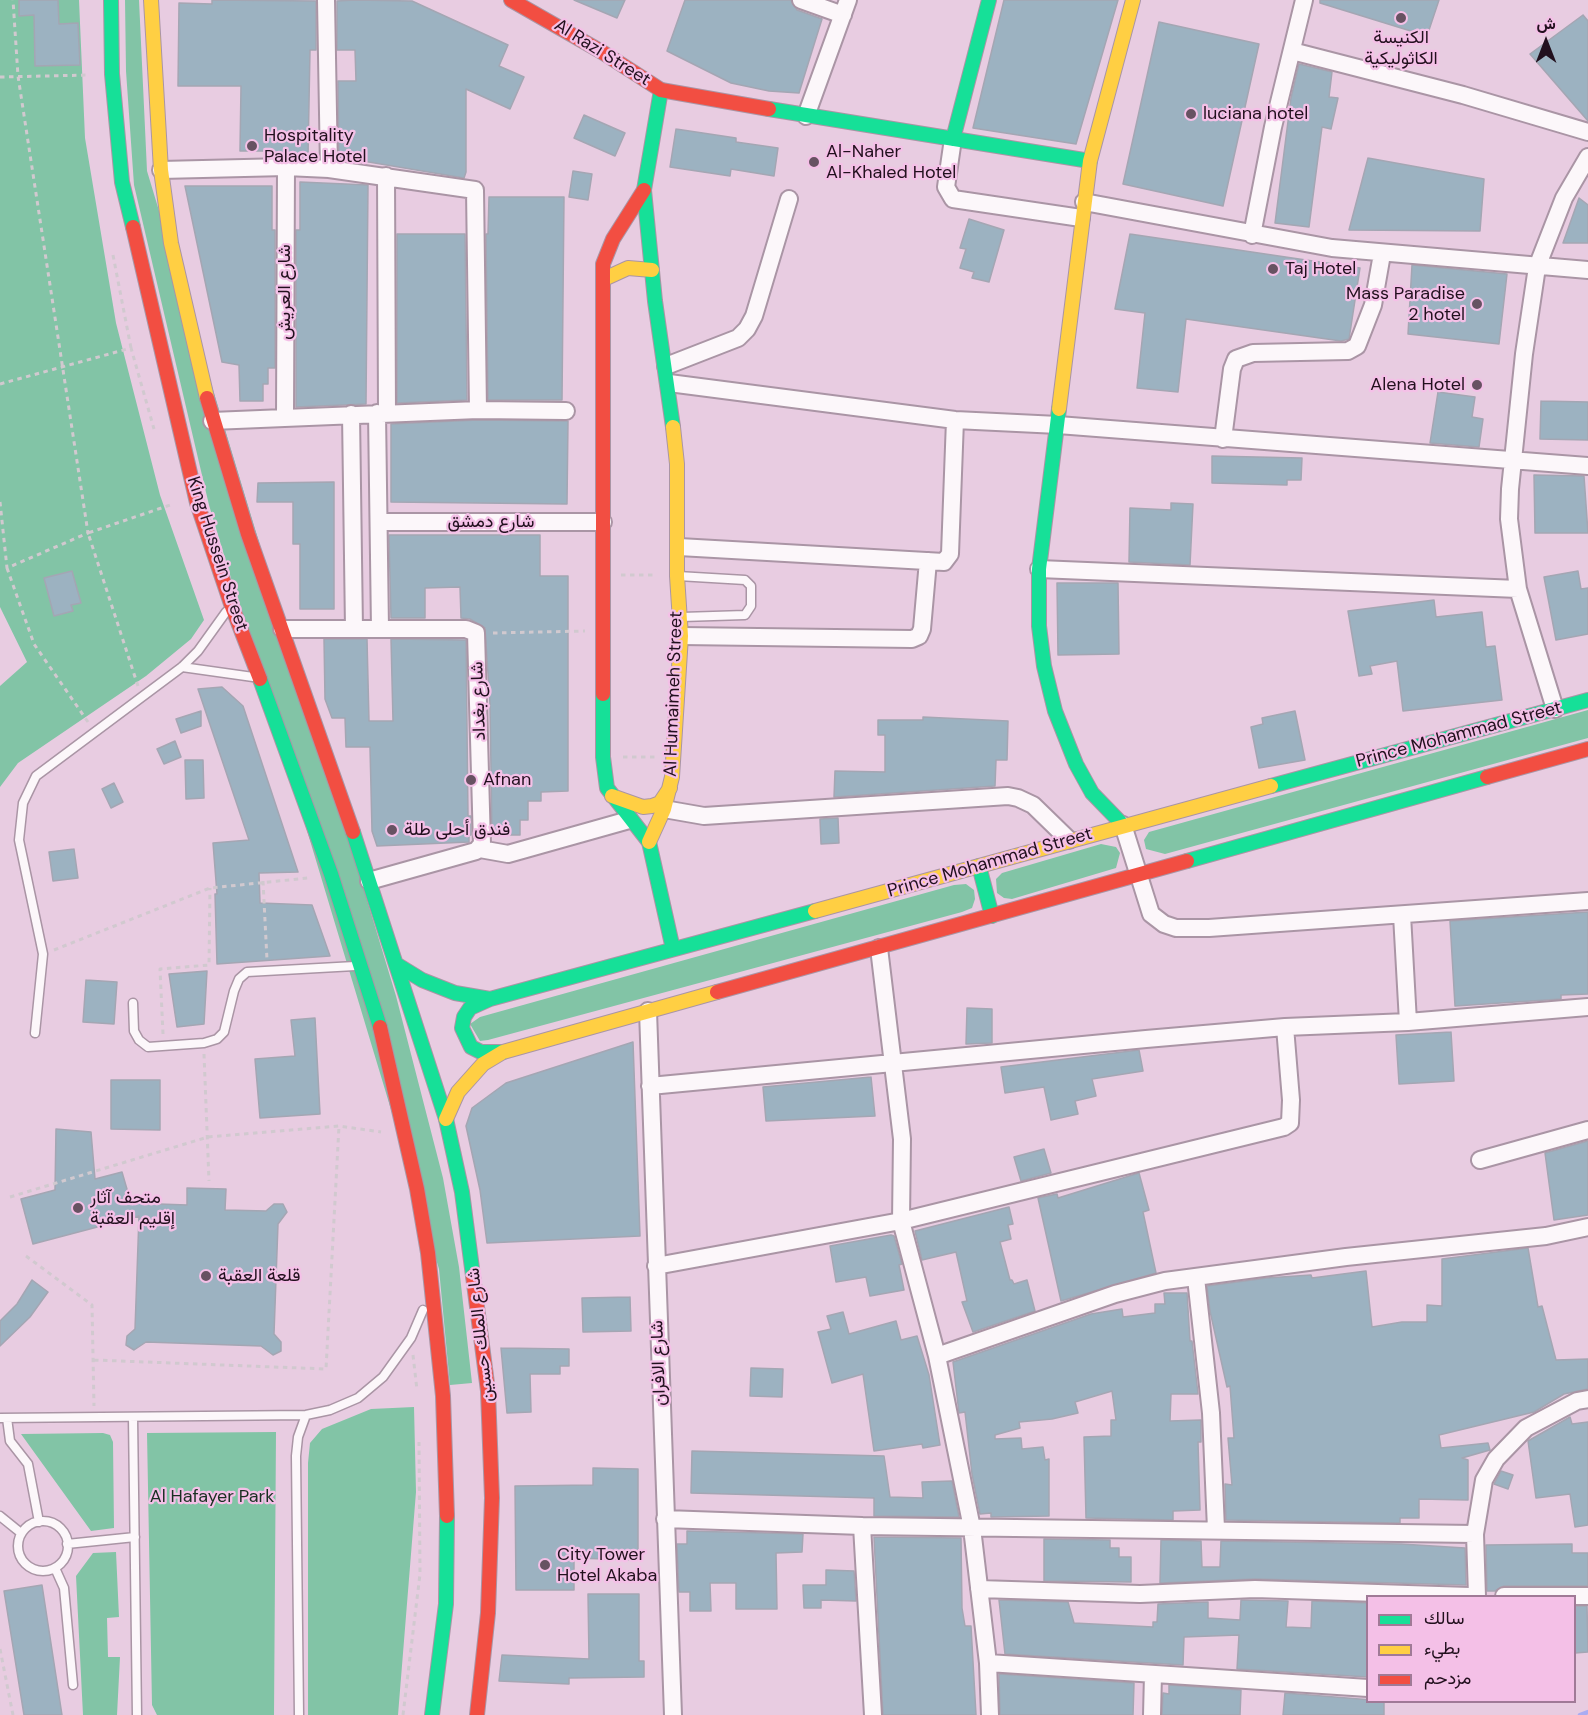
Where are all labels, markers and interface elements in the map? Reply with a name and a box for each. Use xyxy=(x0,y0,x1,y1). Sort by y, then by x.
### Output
marker: الكنيسة الكاثوليكية xyxy=(1394,11,1408,25)
north arrow xyxy=(1516,12,1576,72)
text: ش xyxy=(1536,13,1556,34)
street label: Al Razi Street xyxy=(550,15,654,91)
place label: الكنيسة الكاثوليكية xyxy=(1364,27,1438,70)
place label: luciana hotel xyxy=(1203,103,1308,125)
marker: luciana hotel xyxy=(1184,107,1198,121)
place label: Hospitality Palace Hotel xyxy=(264,125,367,168)
marker: Hospitality Palace Hotel xyxy=(245,139,259,153)
place label: Al-Naher Al-Khaled Hotel xyxy=(826,141,956,184)
marker: Al-Naher Al-Khaled Hotel xyxy=(807,155,821,169)
street label: شارع العريش xyxy=(274,244,296,340)
place label: Taj Hotel xyxy=(1285,258,1356,280)
marker: Taj Hotel xyxy=(1266,262,1280,276)
place label: Mass Paradise 2 hotel xyxy=(1346,283,1465,326)
marker: Mass Paradise 2 hotel xyxy=(1470,297,1484,311)
place label: Alena Hotel xyxy=(1370,374,1465,396)
marker: Alena Hotel xyxy=(1470,378,1484,392)
street label: King Hussein Street xyxy=(182,474,252,634)
street label: شارع دمشق xyxy=(448,511,534,533)
street label: Al Humaimeh Street xyxy=(660,611,688,777)
street label: شارع بغداد xyxy=(467,661,491,741)
street label: Prince Mohammad Street xyxy=(1354,697,1564,773)
place label: Afnan xyxy=(483,769,531,791)
marker: Afnan xyxy=(464,773,478,787)
place label: فندق أحلى طلة xyxy=(404,819,510,841)
marker: فندق أحلى طلة xyxy=(385,823,399,837)
street label: Prince Mohammad Street xyxy=(885,823,1095,903)
place label: متحف آثار إقليم العقبة xyxy=(90,1187,175,1230)
marker: متحف آثار إقليم العقبة xyxy=(71,1201,85,1215)
place label: قلعة العقبة xyxy=(218,1265,301,1287)
street label: شارع الملك حسين xyxy=(463,1267,499,1403)
marker: قلعة العقبة xyxy=(199,1269,213,1283)
street label: شارع الافران xyxy=(647,1320,671,1406)
park label: Al Hafayer Park xyxy=(150,1486,274,1508)
place label: City Tower Hotel Akaba xyxy=(557,1544,657,1586)
marker: City Tower Hotel Akaba xyxy=(538,1558,552,1572)
legend xyxy=(1366,1595,1576,1703)
text: سالك xyxy=(1424,1606,1464,1630)
text: بطيء xyxy=(1424,1636,1460,1660)
text: مزدحم xyxy=(1424,1666,1471,1690)

